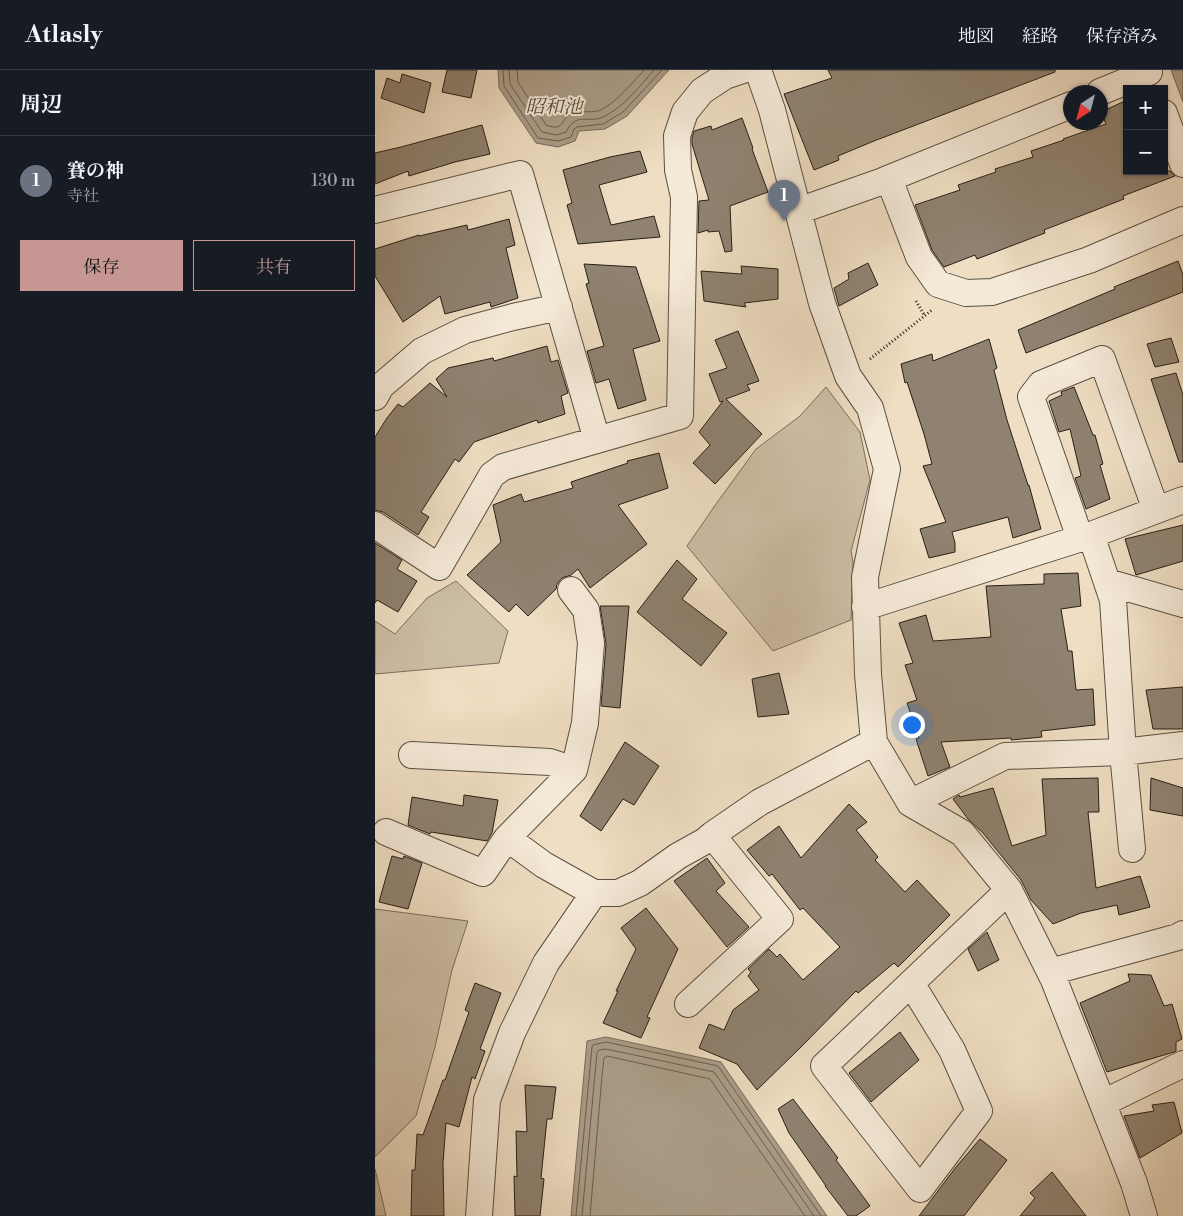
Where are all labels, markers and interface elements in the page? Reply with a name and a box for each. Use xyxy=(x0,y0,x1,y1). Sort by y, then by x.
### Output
text: Atlasly xyxy=(25,20,102,50)
text: 地図 xyxy=(958,25,994,48)
text: 経路 xyxy=(1022,25,1058,48)
text: 保存済み xyxy=(1086,25,1158,48)
north arrow xyxy=(1063,85,1108,130)
map controls xyxy=(1123,85,1168,175)
button: + xyxy=(1123,85,1168,130)
text: 周辺 xyxy=(20,92,62,118)
water label: 昭和池 xyxy=(525,95,584,119)
button: − xyxy=(1123,130,1168,175)
text: 賽の神 xyxy=(67,159,124,183)
text: 1 xyxy=(32,171,40,191)
text: 130 m xyxy=(311,171,355,191)
pin: 1 xyxy=(768,180,800,221)
text: 寺社 xyxy=(67,186,99,206)
button: 保存 xyxy=(20,240,183,291)
button: 共有 xyxy=(193,240,355,291)
your location xyxy=(899,712,925,738)

